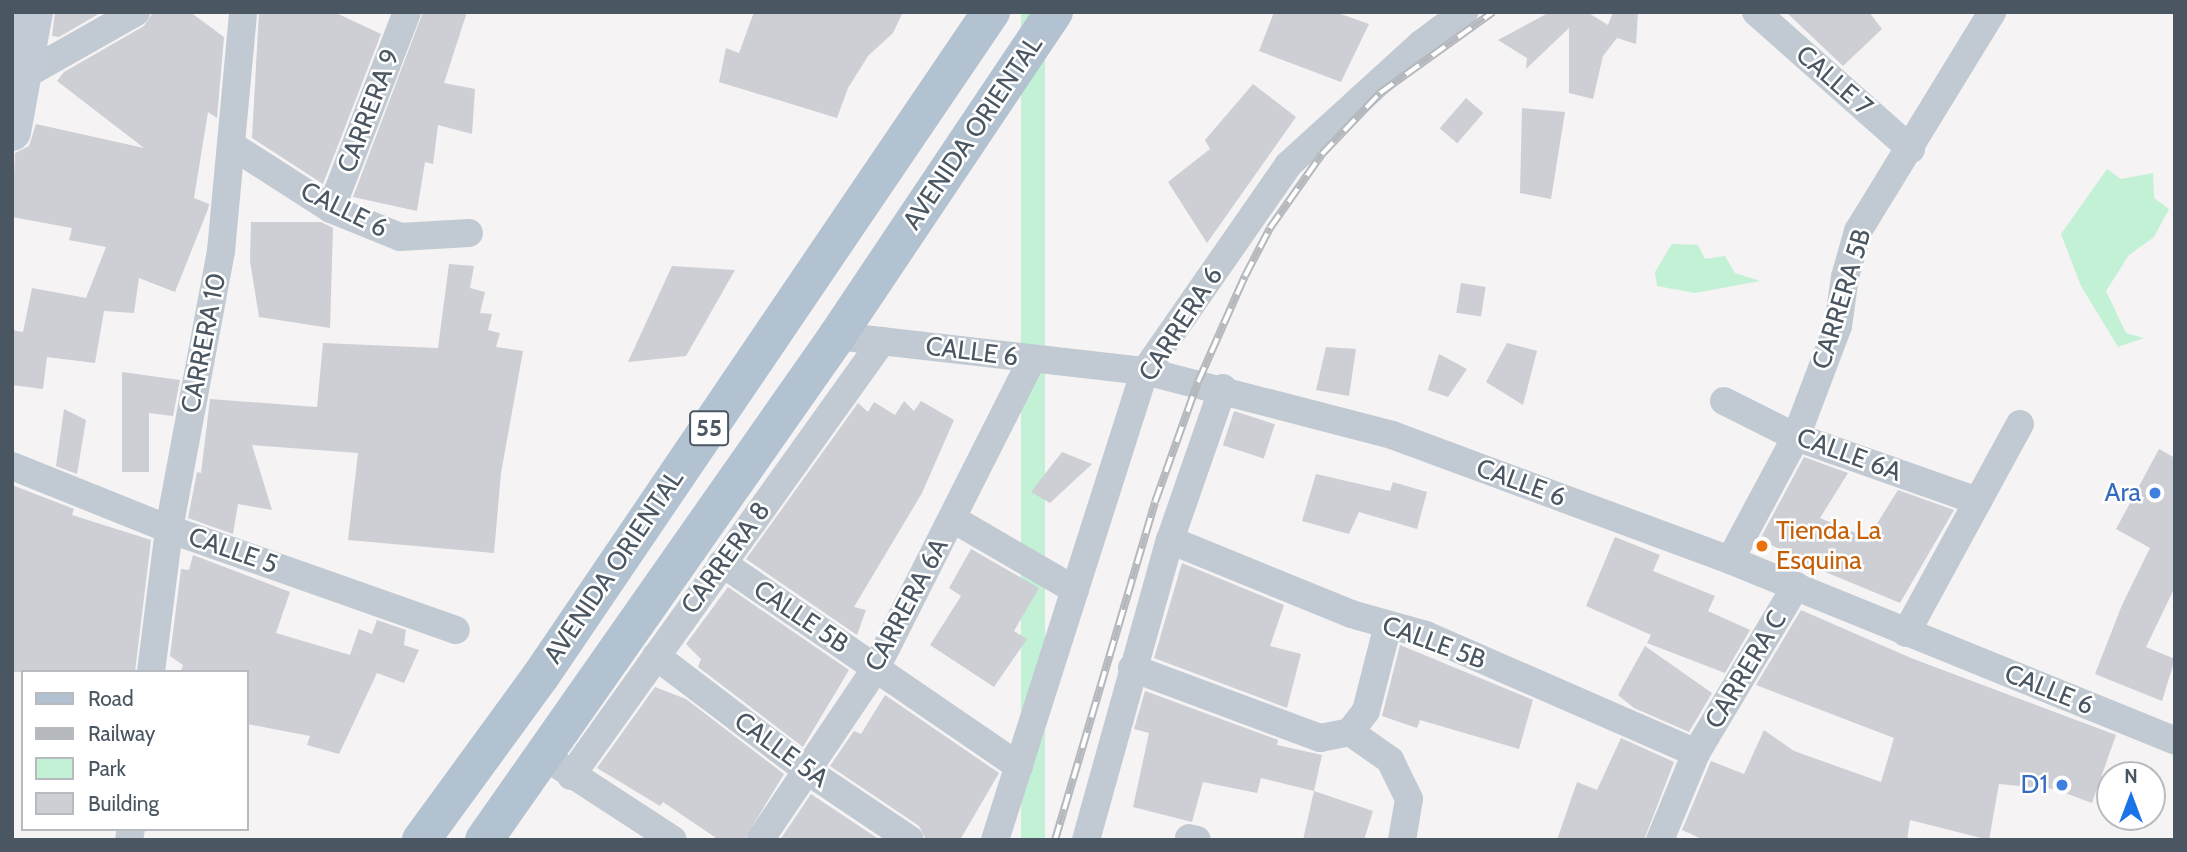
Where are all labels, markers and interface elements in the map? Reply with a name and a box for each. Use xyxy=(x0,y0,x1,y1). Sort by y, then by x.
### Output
street label: AVENIDA ORIENTAL xyxy=(897,30,1049,236)
street label: CALLE 7 xyxy=(1789,39,1879,123)
street label: CARRERA 9 xyxy=(331,45,407,177)
street label: CALLE 6 xyxy=(295,176,393,244)
street label: CARRERA 5B xyxy=(1806,225,1878,373)
street label: CARRERA 6 xyxy=(1132,261,1230,387)
street label: CARRERA 10 xyxy=(175,270,233,416)
street label: CALLE 6 xyxy=(924,331,1020,373)
road number: 55 xyxy=(688,408,730,448)
street label: CALLE 6A xyxy=(1792,422,1906,488)
street label: CALLE 6 xyxy=(1472,452,1570,514)
street label: AVENIDA ORIENTAL xyxy=(538,464,690,670)
place label: Ara xyxy=(2104,477,2141,509)
marker: Ara xyxy=(2147,485,2163,501)
street label: CARRERA 8 xyxy=(675,496,777,620)
place label: Tienda La Esquina xyxy=(1776,515,1881,576)
street label: CALLE 5 xyxy=(184,521,282,581)
street label: CARRERA 6A xyxy=(859,533,955,677)
marker: Tienda La Esquina xyxy=(1754,538,1770,554)
street label: CALLE 5B xyxy=(748,574,854,660)
street label: CARRERA C xyxy=(1699,606,1793,734)
street label: CALLE 5B xyxy=(1378,610,1490,676)
street label: CALLE 6 xyxy=(2000,658,2098,722)
legend xyxy=(21,670,248,831)
text: Road xyxy=(88,686,134,711)
street label: CALLE 5A xyxy=(728,706,834,794)
text: Railway xyxy=(88,721,155,746)
text: Park xyxy=(88,756,126,781)
north arrow xyxy=(2096,761,2166,831)
text: N xyxy=(2124,765,2138,788)
place label: D1 xyxy=(2021,769,2048,801)
marker: D1 xyxy=(2054,777,2070,793)
text: Building xyxy=(88,791,159,816)

